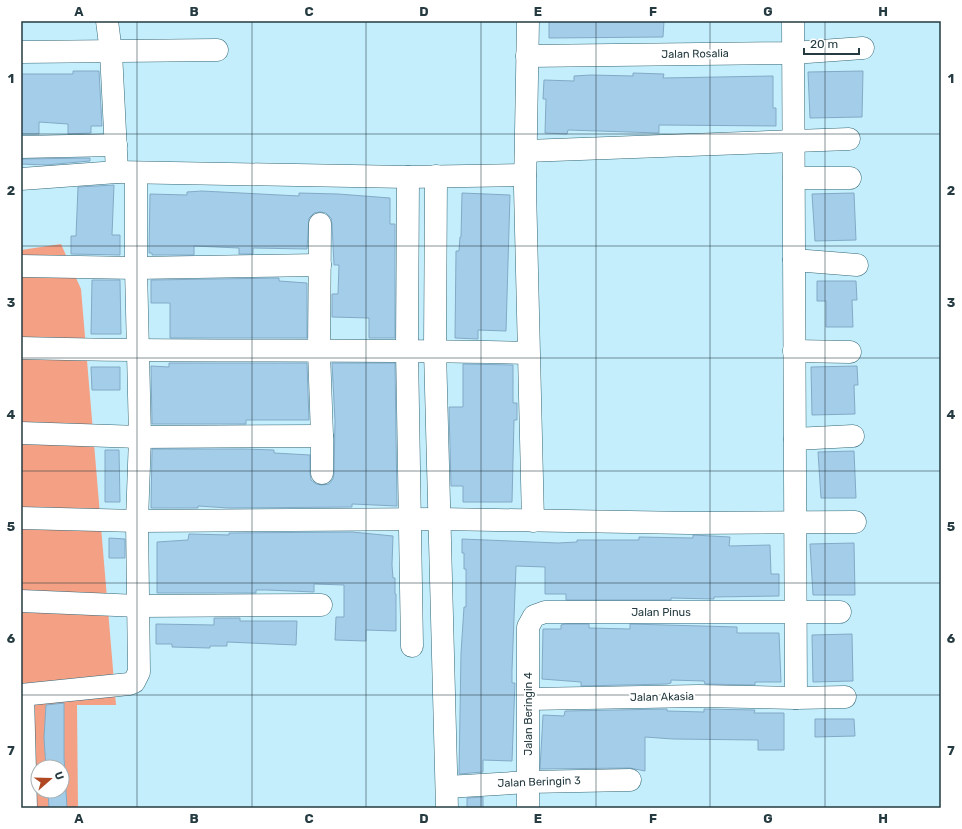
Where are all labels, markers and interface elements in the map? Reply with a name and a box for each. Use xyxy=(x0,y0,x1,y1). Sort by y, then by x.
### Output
text: A xyxy=(74,4,84,19)
text: B xyxy=(189,4,199,19)
text: C xyxy=(304,4,314,19)
text: D xyxy=(419,4,429,19)
text: E xyxy=(534,4,542,19)
text: F xyxy=(649,4,657,19)
text: G xyxy=(763,4,773,19)
text: H xyxy=(878,4,888,19)
scale bar xyxy=(804,30,859,56)
text: 20 m xyxy=(810,37,838,51)
street label: Jalan Rosalia xyxy=(661,47,729,61)
text: 1 xyxy=(8,71,14,86)
text: 1 xyxy=(948,71,954,86)
text: 2 xyxy=(7,183,15,198)
text: 2 xyxy=(947,183,955,198)
text: 3 xyxy=(7,295,16,310)
text: 3 xyxy=(947,295,956,310)
text: 4 xyxy=(7,407,16,422)
text: 4 xyxy=(947,407,956,422)
text: 5 xyxy=(7,519,15,534)
text: 5 xyxy=(947,519,955,534)
street label: Jalan Pinus xyxy=(631,606,691,619)
text: 6 xyxy=(7,631,16,646)
text: 6 xyxy=(947,631,956,646)
street label: Jalan Beringin 4 xyxy=(522,672,535,756)
street label: Jalan Akasia xyxy=(630,690,694,704)
text: 7 xyxy=(7,743,15,758)
text: 7 xyxy=(947,743,955,758)
north arrow xyxy=(30,759,70,799)
text: U xyxy=(51,770,66,782)
street label: Jalan Beringin 3 xyxy=(497,774,581,790)
text: A xyxy=(74,811,84,826)
text: B xyxy=(189,811,199,826)
text: C xyxy=(304,811,314,826)
text: D xyxy=(419,811,429,826)
text: E xyxy=(534,811,542,826)
text: F xyxy=(649,811,657,826)
text: G xyxy=(763,811,773,826)
text: H xyxy=(878,811,888,826)

